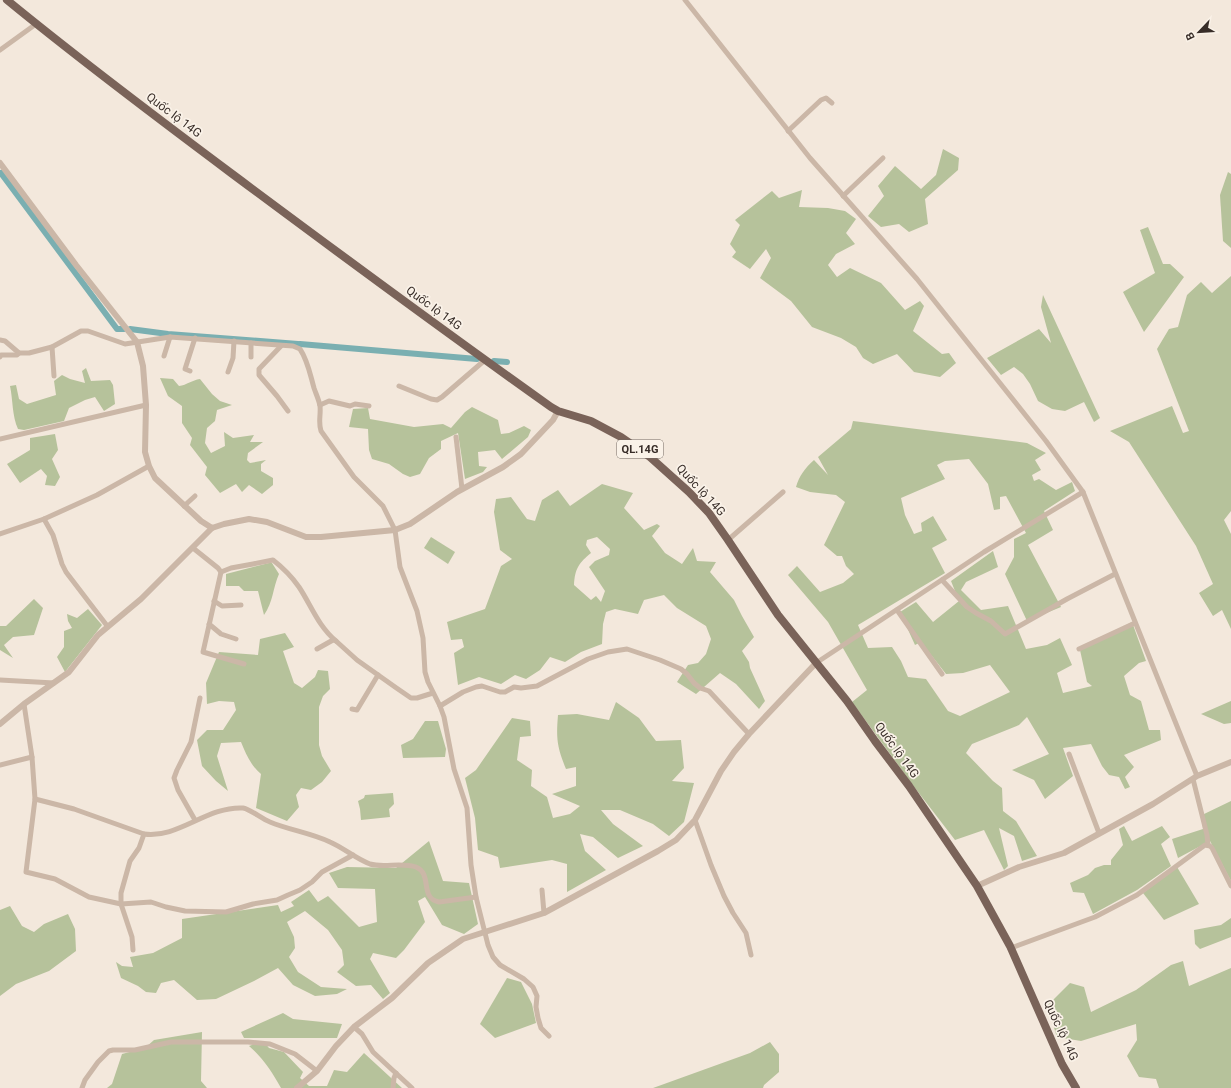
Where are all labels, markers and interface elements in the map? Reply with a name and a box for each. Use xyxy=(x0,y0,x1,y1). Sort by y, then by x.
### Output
north arrow xyxy=(1179,12,1219,52)
text: B xyxy=(1183,30,1198,42)
street label: Quốc lộ 14G xyxy=(144,90,204,140)
street label: Quốc lộ 14G xyxy=(403,283,465,333)
road number: QL.14G xyxy=(617,440,663,458)
street label: Quốc lộ 14G xyxy=(674,461,728,519)
street label: Quốc lộ 14G xyxy=(872,719,922,781)
street label: Quốc lộ 14G xyxy=(1041,997,1081,1063)

